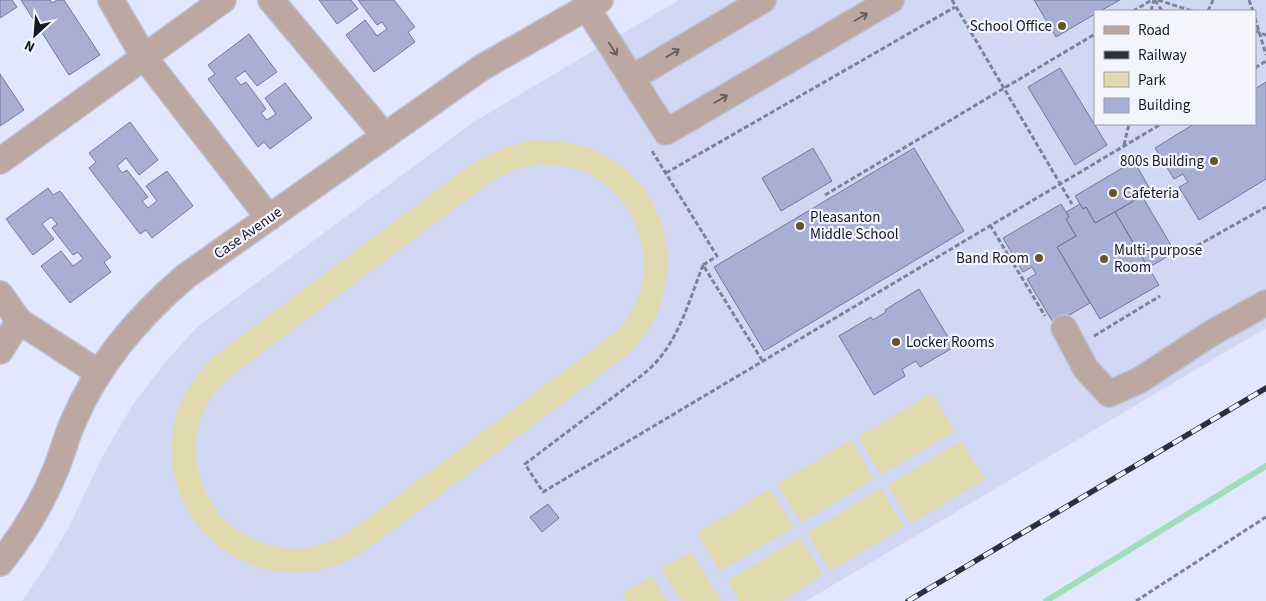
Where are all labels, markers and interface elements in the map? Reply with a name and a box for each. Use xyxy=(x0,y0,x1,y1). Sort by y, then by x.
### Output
north arrow xyxy=(10,10,60,60)
legend xyxy=(1094,10,1256,125)
one-way arrow xyxy=(854,12,868,22)
place label: School Office xyxy=(970,16,1052,37)
marker: School Office xyxy=(1056,20,1068,32)
text: Road xyxy=(1138,20,1170,41)
text: N xyxy=(21,35,38,57)
one-way arrow xyxy=(608,42,618,56)
text: Railway xyxy=(1138,45,1187,66)
one-way arrow xyxy=(666,47,680,57)
text: Park xyxy=(1138,70,1167,91)
one-way arrow xyxy=(714,94,728,104)
text: Building xyxy=(1138,95,1191,116)
place label: 800s Building xyxy=(1120,151,1204,172)
marker: 800s Building xyxy=(1208,155,1220,167)
place label: Cafeteria xyxy=(1123,183,1179,204)
marker: Cafeteria xyxy=(1107,187,1119,199)
street label: Case Avenue xyxy=(210,202,286,264)
place label: Pleasanton Middle School xyxy=(810,207,899,245)
marker: Pleasanton Middle School xyxy=(794,220,806,232)
place label: Multi-purpose Room xyxy=(1114,240,1202,278)
place label: Band Room xyxy=(956,248,1029,269)
marker: Band Room xyxy=(1033,252,1045,264)
marker: Multi-purpose Room xyxy=(1098,253,1110,265)
place label: Locker Rooms xyxy=(906,332,994,353)
marker: Locker Rooms xyxy=(890,336,902,348)

